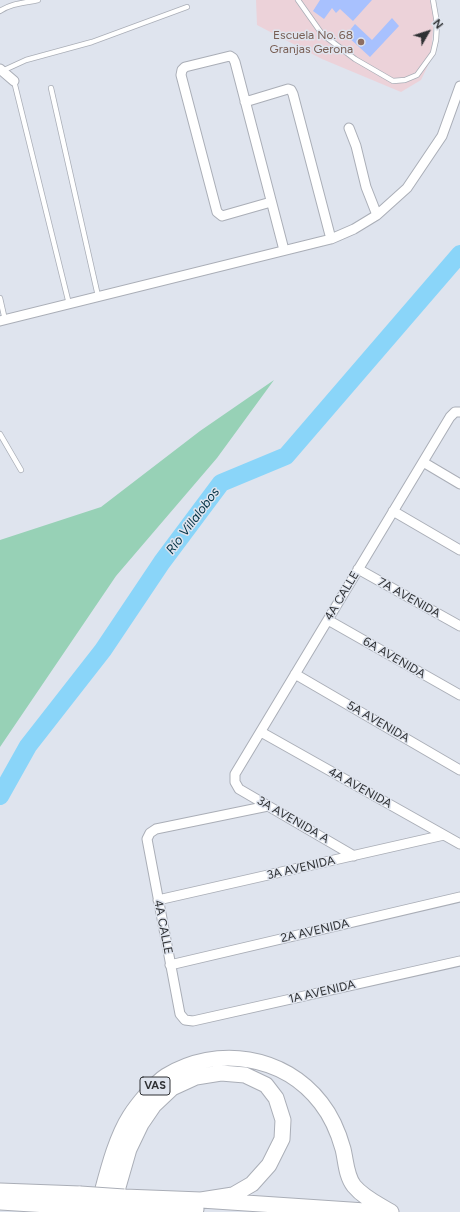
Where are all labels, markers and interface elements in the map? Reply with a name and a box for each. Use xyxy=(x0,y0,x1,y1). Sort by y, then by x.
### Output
north arrow xyxy=(408,12,448,52)
text: N xyxy=(430,17,445,32)
place label: Escuela No. 68 Granjas Gerona xyxy=(270,28,353,56)
marker: Escuela No. 68 Granjas Gerona xyxy=(356,37,366,47)
water label: Río Villalobos xyxy=(163,485,223,557)
street label: 4A CALLE xyxy=(322,569,362,623)
street label: 7A AVENIDA xyxy=(375,575,443,621)
street label: 6A AVENIDA xyxy=(360,634,428,682)
street label: 5A AVENIDA xyxy=(344,698,412,746)
street label: 4A AVENIDA xyxy=(326,765,394,811)
street label: 3A AVENIDA A xyxy=(254,794,332,846)
street label: 3A AVENIDA xyxy=(265,853,337,883)
street label: 4A CALLE xyxy=(151,899,175,955)
street label: 2A AVENIDA xyxy=(279,916,351,946)
street label: 1A AVENIDA xyxy=(287,977,357,1007)
road number: VAS xyxy=(140,1077,170,1095)

